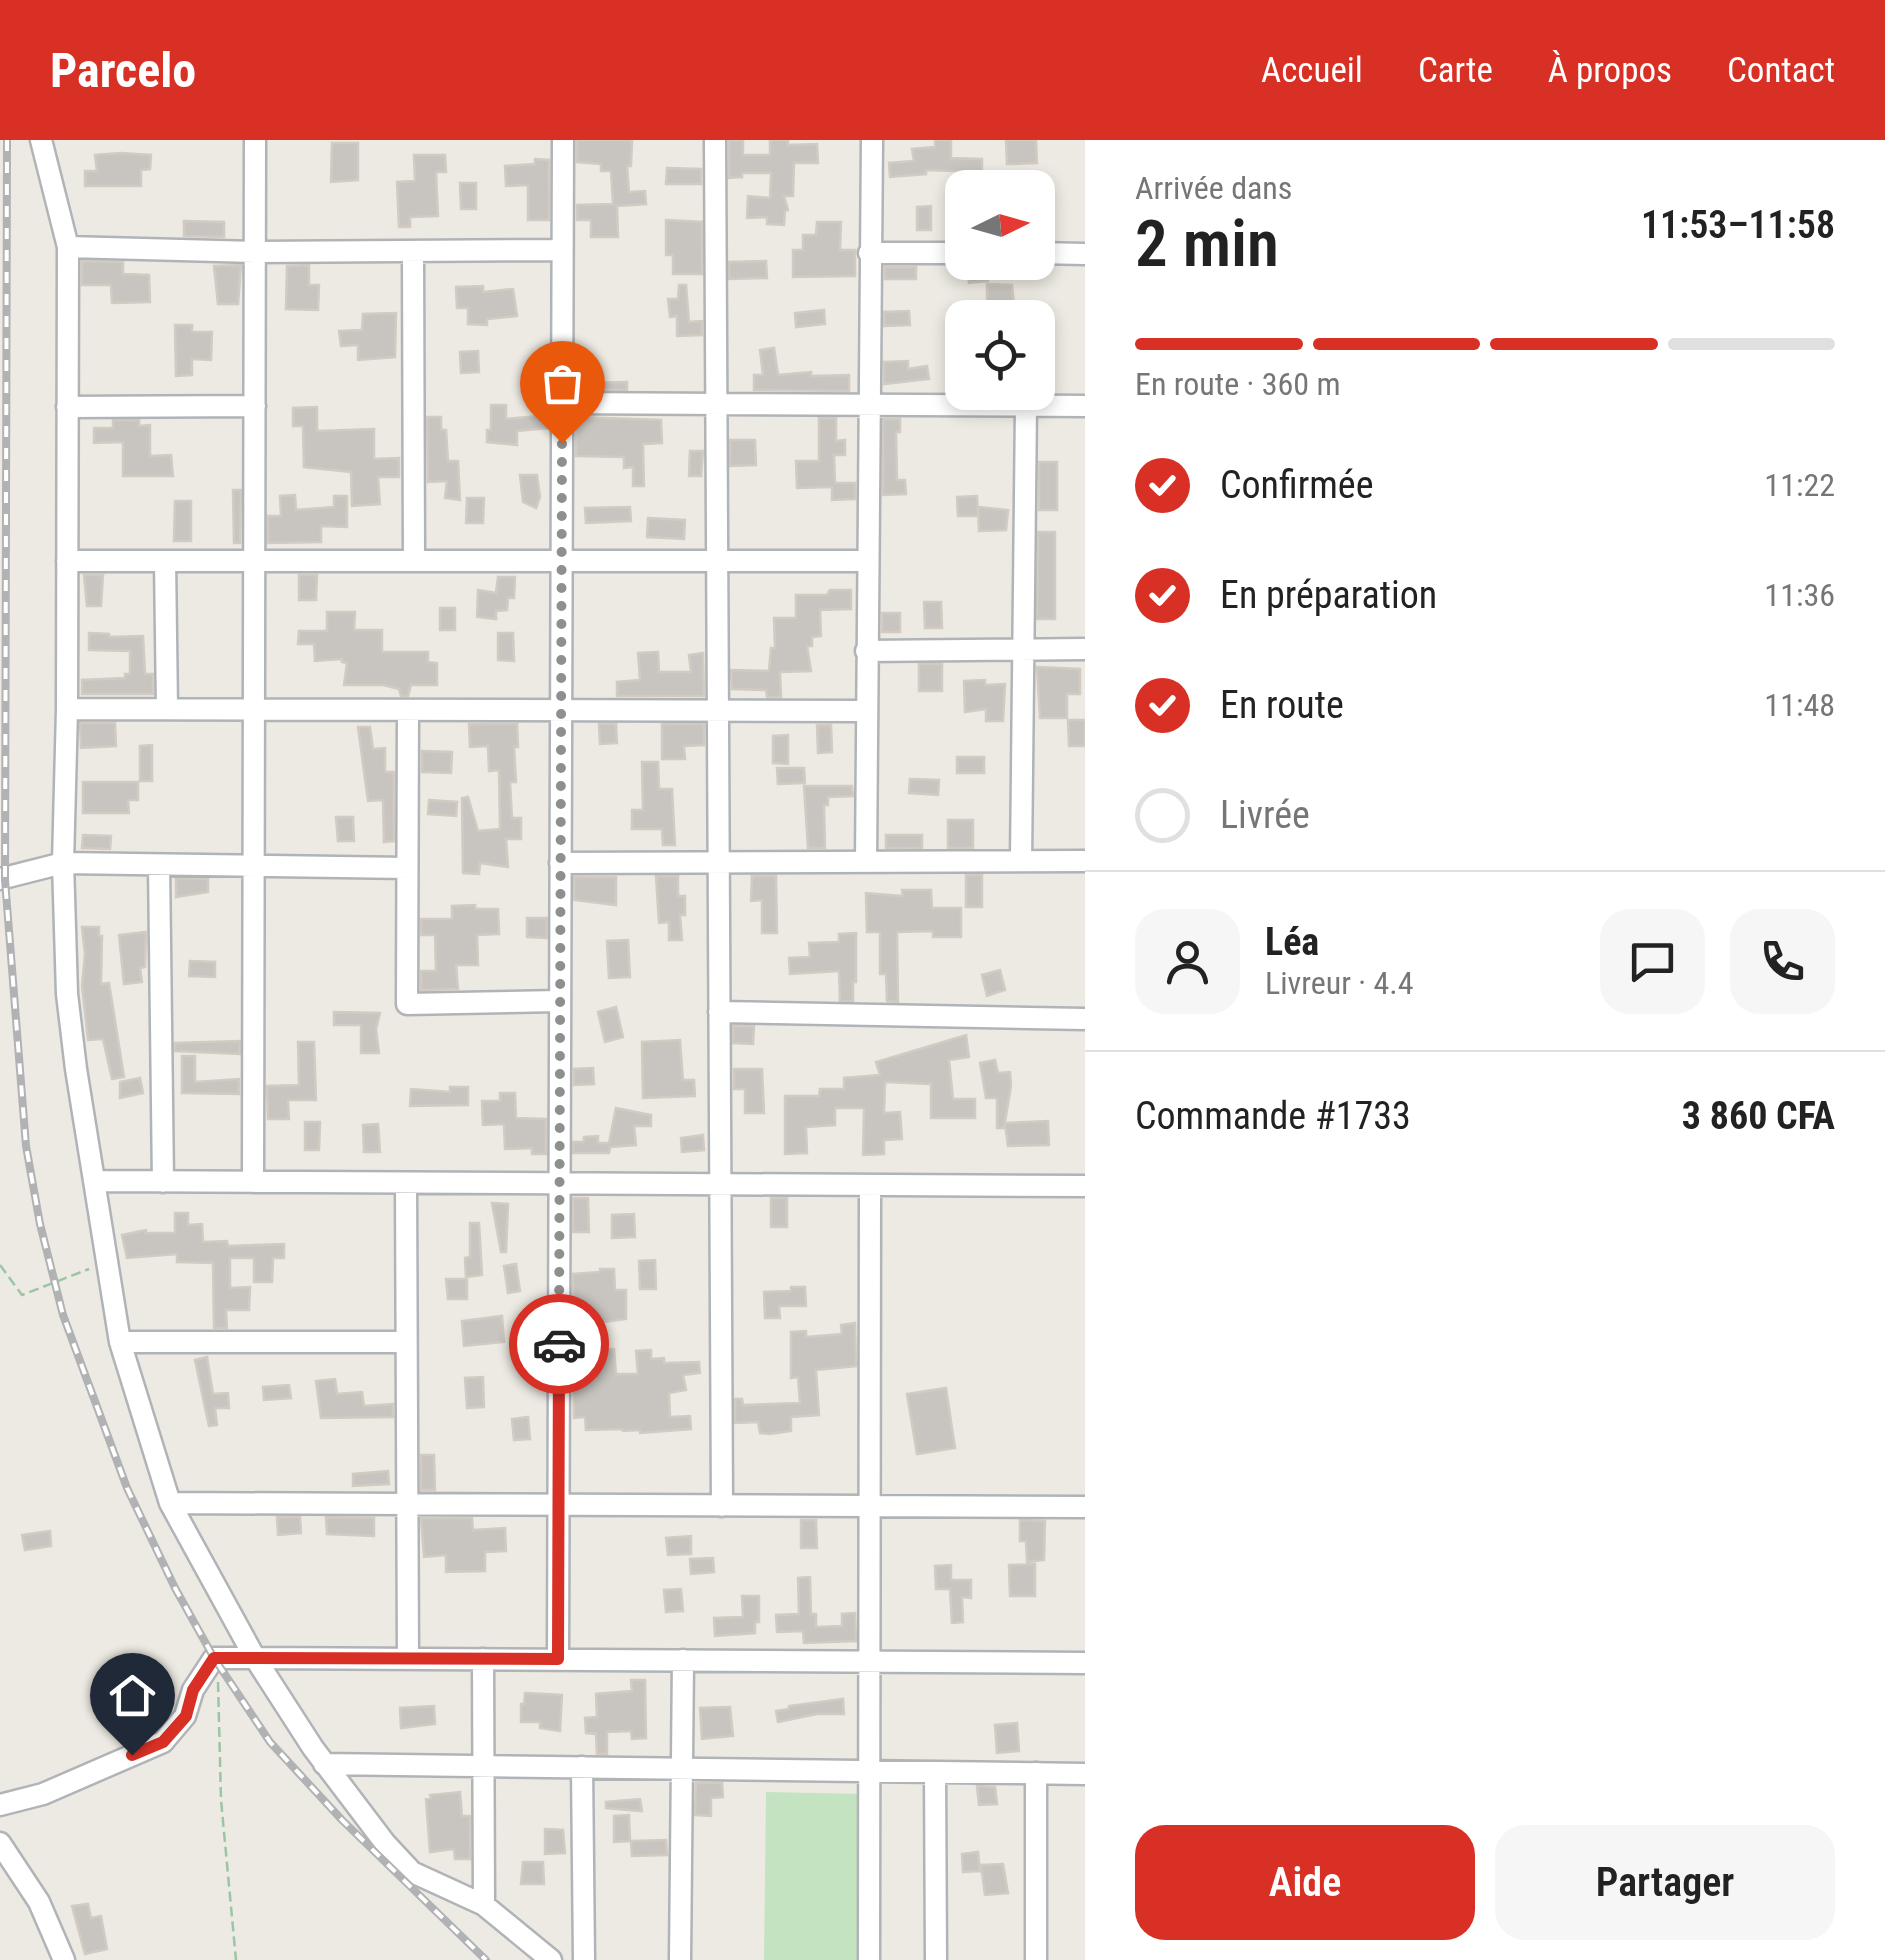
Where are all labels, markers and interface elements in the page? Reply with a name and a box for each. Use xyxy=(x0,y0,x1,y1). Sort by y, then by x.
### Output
text: Parcelo xyxy=(50,42,196,99)
text: Accueil xyxy=(1261,50,1363,91)
text: Carte xyxy=(1418,50,1493,91)
text: À propos xyxy=(1548,50,1672,91)
text: Contact xyxy=(1727,50,1835,91)
text: Arrivée dans xyxy=(1135,169,1292,207)
north arrow xyxy=(945,170,1055,280)
map controls xyxy=(945,170,1055,410)
text: 11:53–11:58 xyxy=(1641,203,1835,247)
text: 2 min xyxy=(1135,206,1279,282)
button: locate xyxy=(945,300,1055,410)
pin xyxy=(520,341,605,444)
icon: bag xyxy=(535,356,590,411)
text: En route · 360 m xyxy=(1135,365,1341,403)
icon: check xyxy=(1135,458,1190,513)
text: Confirmée xyxy=(1220,463,1373,507)
text: 11:22 xyxy=(1764,466,1835,504)
icon: check xyxy=(1135,568,1190,623)
text: En préparation xyxy=(1220,573,1437,617)
text: 11:36 xyxy=(1764,576,1835,614)
icon: check xyxy=(1135,678,1190,733)
text: En route xyxy=(1220,683,1344,727)
text: 11:48 xyxy=(1764,686,1835,724)
text: Livrée xyxy=(1220,793,1310,837)
button: person xyxy=(1135,909,1240,1014)
button: chat xyxy=(1600,909,1705,1014)
button: phone xyxy=(1730,909,1835,1014)
text: Léa xyxy=(1265,920,1319,964)
text: Livreur · 4.4 xyxy=(1265,964,1413,1002)
text: Commande #1733 xyxy=(1135,1094,1411,1138)
text: 3 860 CFA xyxy=(1682,1094,1835,1138)
courier xyxy=(509,1294,609,1394)
icon: car xyxy=(532,1317,587,1372)
pin xyxy=(90,1653,175,1756)
icon: home xyxy=(105,1668,160,1723)
button: Aide xyxy=(1135,1825,1475,1940)
button: Partager xyxy=(1495,1825,1835,1940)

